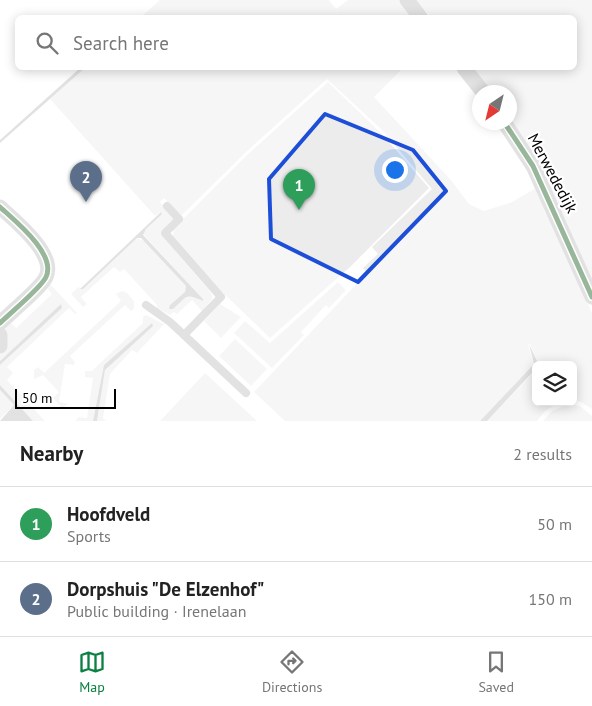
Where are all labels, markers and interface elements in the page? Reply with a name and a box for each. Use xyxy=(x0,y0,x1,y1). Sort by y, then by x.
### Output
search box xyxy=(15,15,577,70)
icon: search xyxy=(33,29,61,57)
text: Search here xyxy=(73,31,169,55)
north arrow xyxy=(472,85,517,130)
street label: Merwededijk xyxy=(524,130,583,217)
your location xyxy=(382,157,408,183)
pin: 2 xyxy=(70,161,102,202)
pin: 1 xyxy=(283,169,315,210)
map controls xyxy=(532,361,577,406)
button: layers xyxy=(532,361,577,406)
scale bar xyxy=(15,386,116,409)
text: 50 m xyxy=(22,389,52,407)
text: Nearby xyxy=(20,440,83,467)
text: 2 results xyxy=(513,444,572,464)
text: Hoofdveld xyxy=(67,502,150,526)
text: 1 xyxy=(31,514,41,534)
text: 50 m xyxy=(537,514,572,534)
text: Sports xyxy=(67,526,111,546)
text: Dorpshuis "De Elzenhof" xyxy=(67,577,265,601)
text: 2 xyxy=(31,589,41,609)
text: 150 m xyxy=(529,589,572,609)
text: Public building · Irenelaan xyxy=(67,601,246,621)
tab: Map xyxy=(78,648,106,696)
tab: Directions xyxy=(262,648,322,696)
tab: Saved xyxy=(478,648,514,696)

